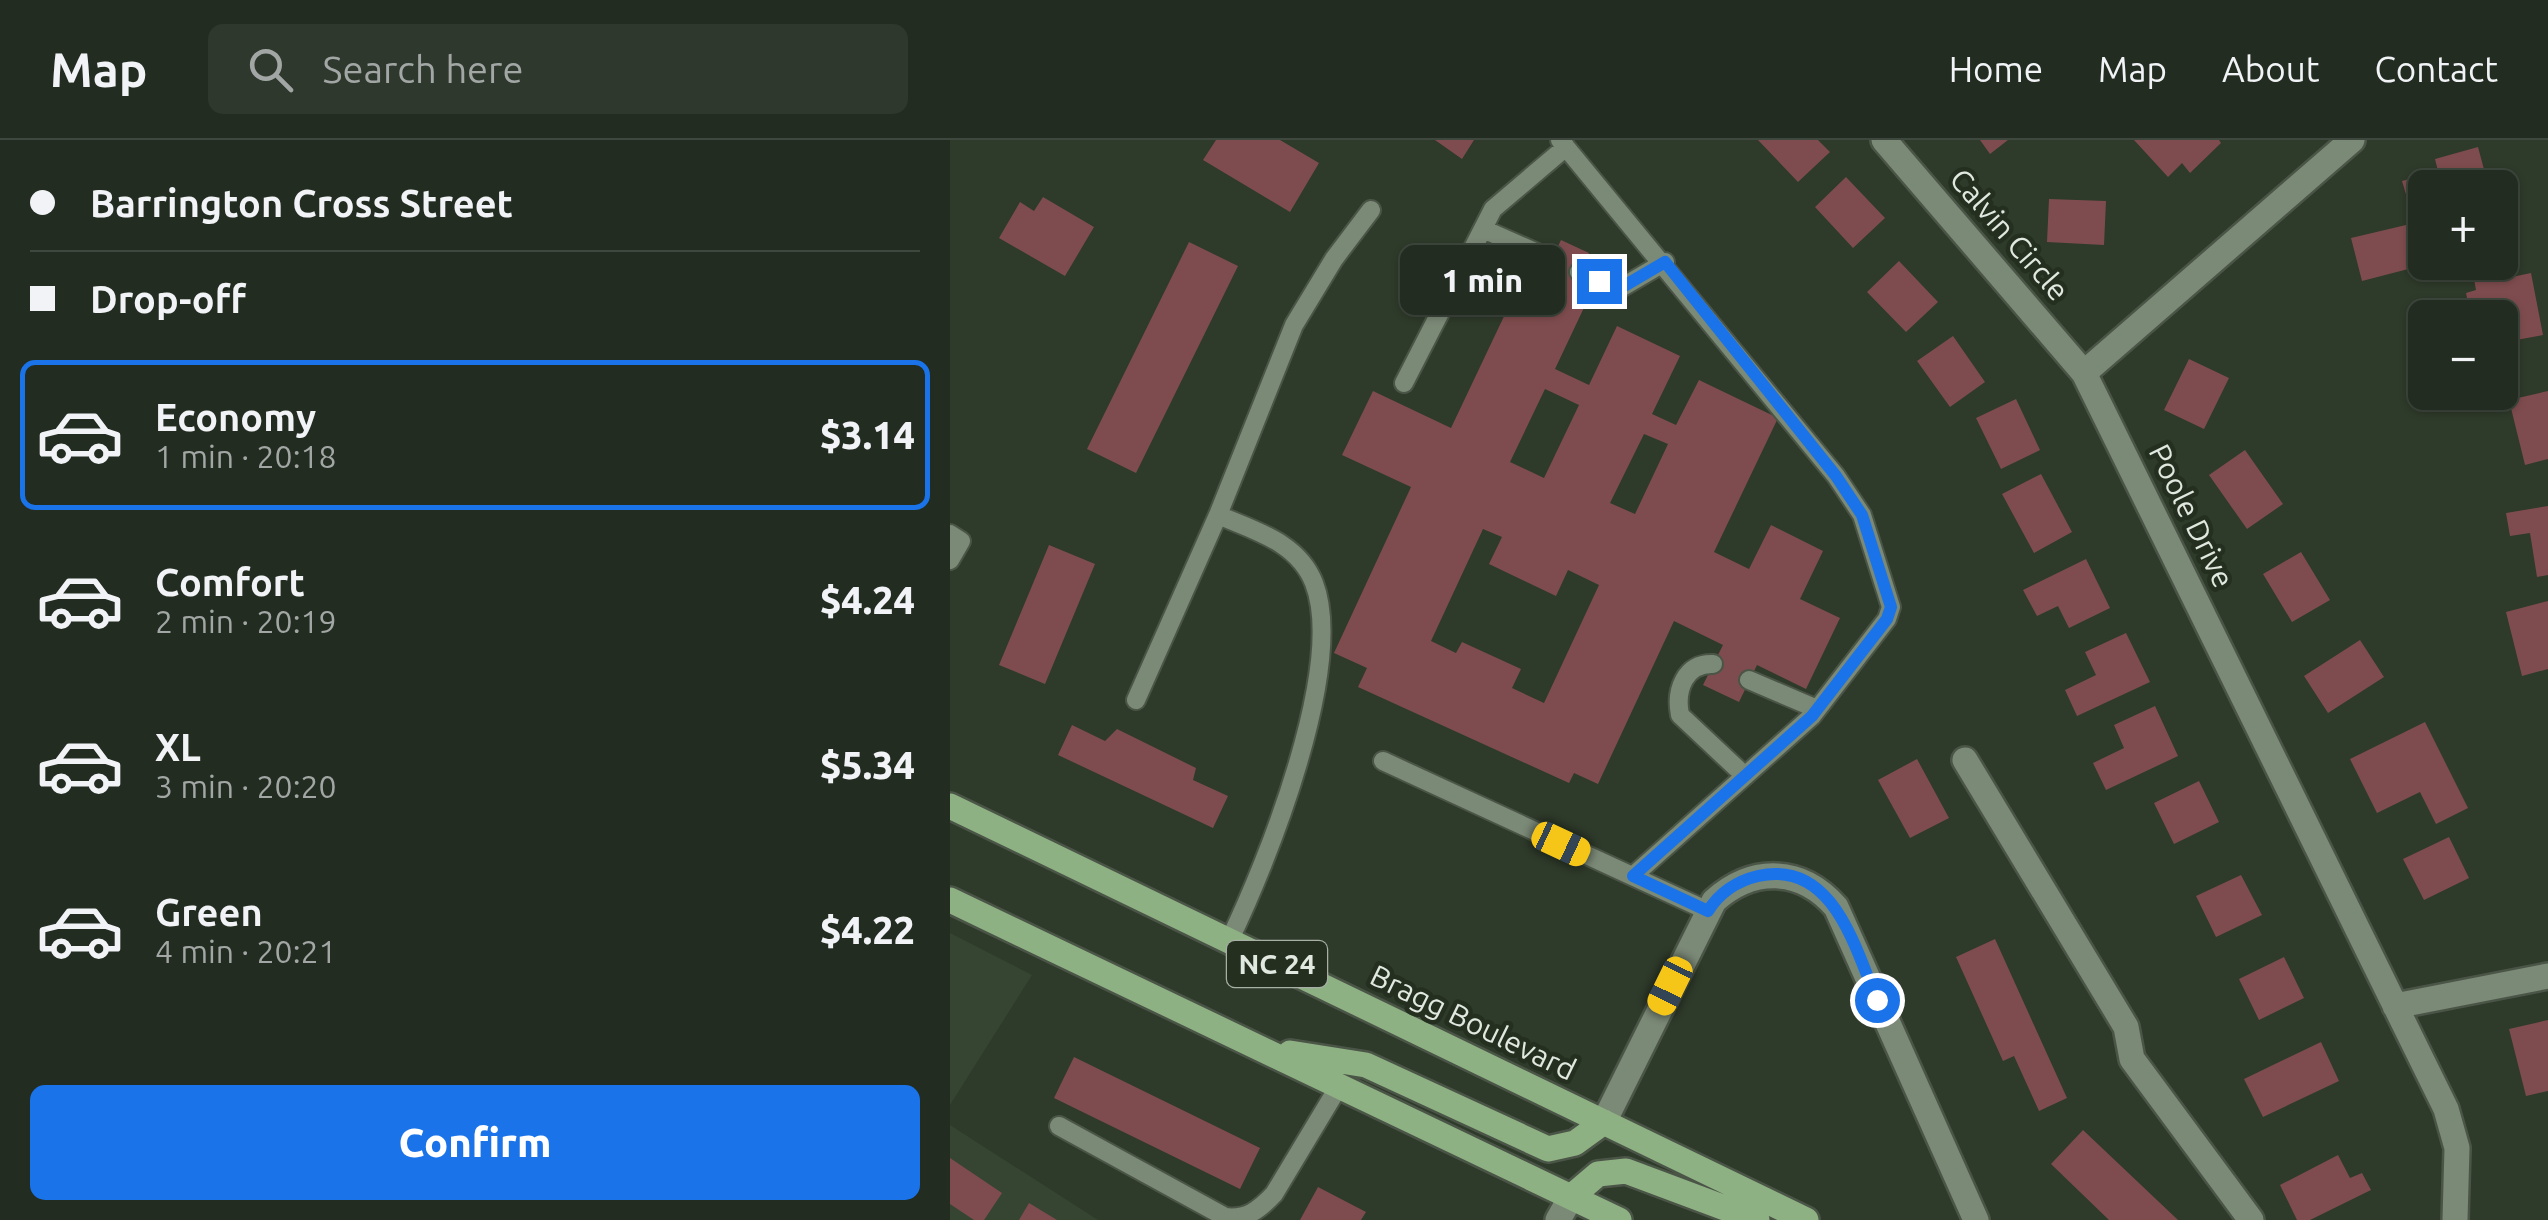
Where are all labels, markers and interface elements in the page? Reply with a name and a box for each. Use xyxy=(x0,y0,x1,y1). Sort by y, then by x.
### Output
search box xyxy=(208,24,908,114)
text: Map xyxy=(50,42,148,96)
icon: search xyxy=(243,42,298,97)
text: Search here xyxy=(323,48,523,90)
text: Home xyxy=(1949,49,2043,89)
text: Map xyxy=(2098,49,2167,89)
text: About xyxy=(2222,49,2319,89)
text: Contact xyxy=(2374,49,2498,89)
street label: Calvin Circle xyxy=(1943,162,2076,307)
map controls xyxy=(2408,170,2518,410)
button: + xyxy=(2408,170,2518,280)
text: Barrington Cross Street xyxy=(90,182,513,224)
callout: 1 min xyxy=(1399,246,1564,316)
route end xyxy=(1577,259,1622,304)
text: 1 min xyxy=(1442,262,1523,298)
text: Drop-off xyxy=(90,278,246,320)
button: − xyxy=(2408,300,2518,410)
icon: car xyxy=(35,390,125,480)
text: Economy xyxy=(155,396,316,438)
text: $3.14 xyxy=(820,414,915,456)
text: 1 min · 20:18 xyxy=(155,438,337,474)
street label: Poole Drive xyxy=(2143,438,2241,593)
icon: car xyxy=(35,555,125,645)
text: Comfort xyxy=(155,561,305,603)
text: $4.24 xyxy=(820,579,915,621)
text: 2 min · 20:19 xyxy=(155,603,337,639)
icon: car xyxy=(35,720,125,810)
text: XL xyxy=(155,726,201,768)
text: $5.34 xyxy=(820,744,915,786)
text: 3 min · 20:20 xyxy=(155,768,337,804)
car xyxy=(1527,818,1595,870)
icon: car xyxy=(35,885,125,975)
text: Green xyxy=(155,891,263,933)
text: $4.22 xyxy=(820,909,915,951)
text: 4 min · 20:21 xyxy=(155,933,337,969)
road number: NC 24 xyxy=(1227,941,1327,987)
car xyxy=(1643,952,1697,1020)
street label: Bragg Boulevard xyxy=(1365,958,1582,1087)
route start xyxy=(1855,978,1900,1023)
button: Confirm xyxy=(30,1085,920,1200)

